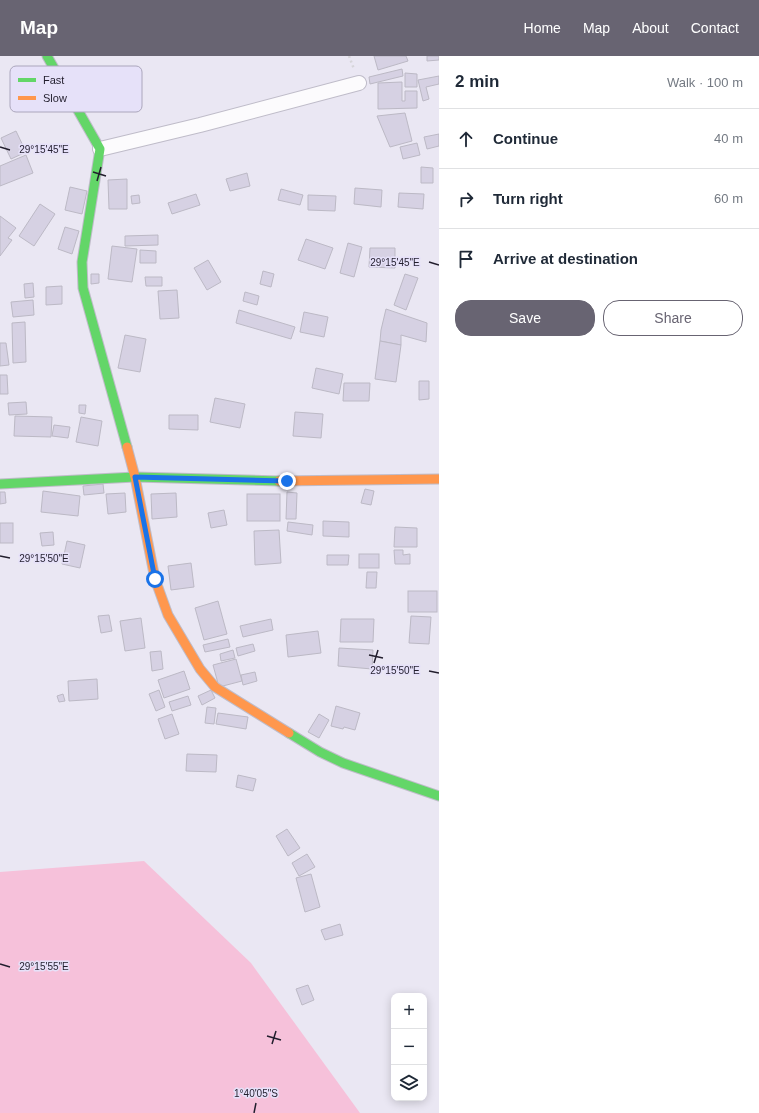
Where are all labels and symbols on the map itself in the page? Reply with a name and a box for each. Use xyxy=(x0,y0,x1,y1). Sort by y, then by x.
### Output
legend xyxy=(10,66,142,112)
text: Fast xyxy=(43,74,64,86)
text: Slow xyxy=(43,92,67,104)
text: 29°15'45"E xyxy=(19,144,69,155)
text: 29°15'45"E xyxy=(370,257,420,268)
route end xyxy=(278,472,296,490)
text: 29°15'50"E xyxy=(19,553,69,564)
route start xyxy=(146,570,164,588)
text: 29°15'50"E xyxy=(370,665,420,676)
text: 29°15'55"E xyxy=(19,961,69,972)
text: 1°40'05"S xyxy=(234,1088,278,1099)

